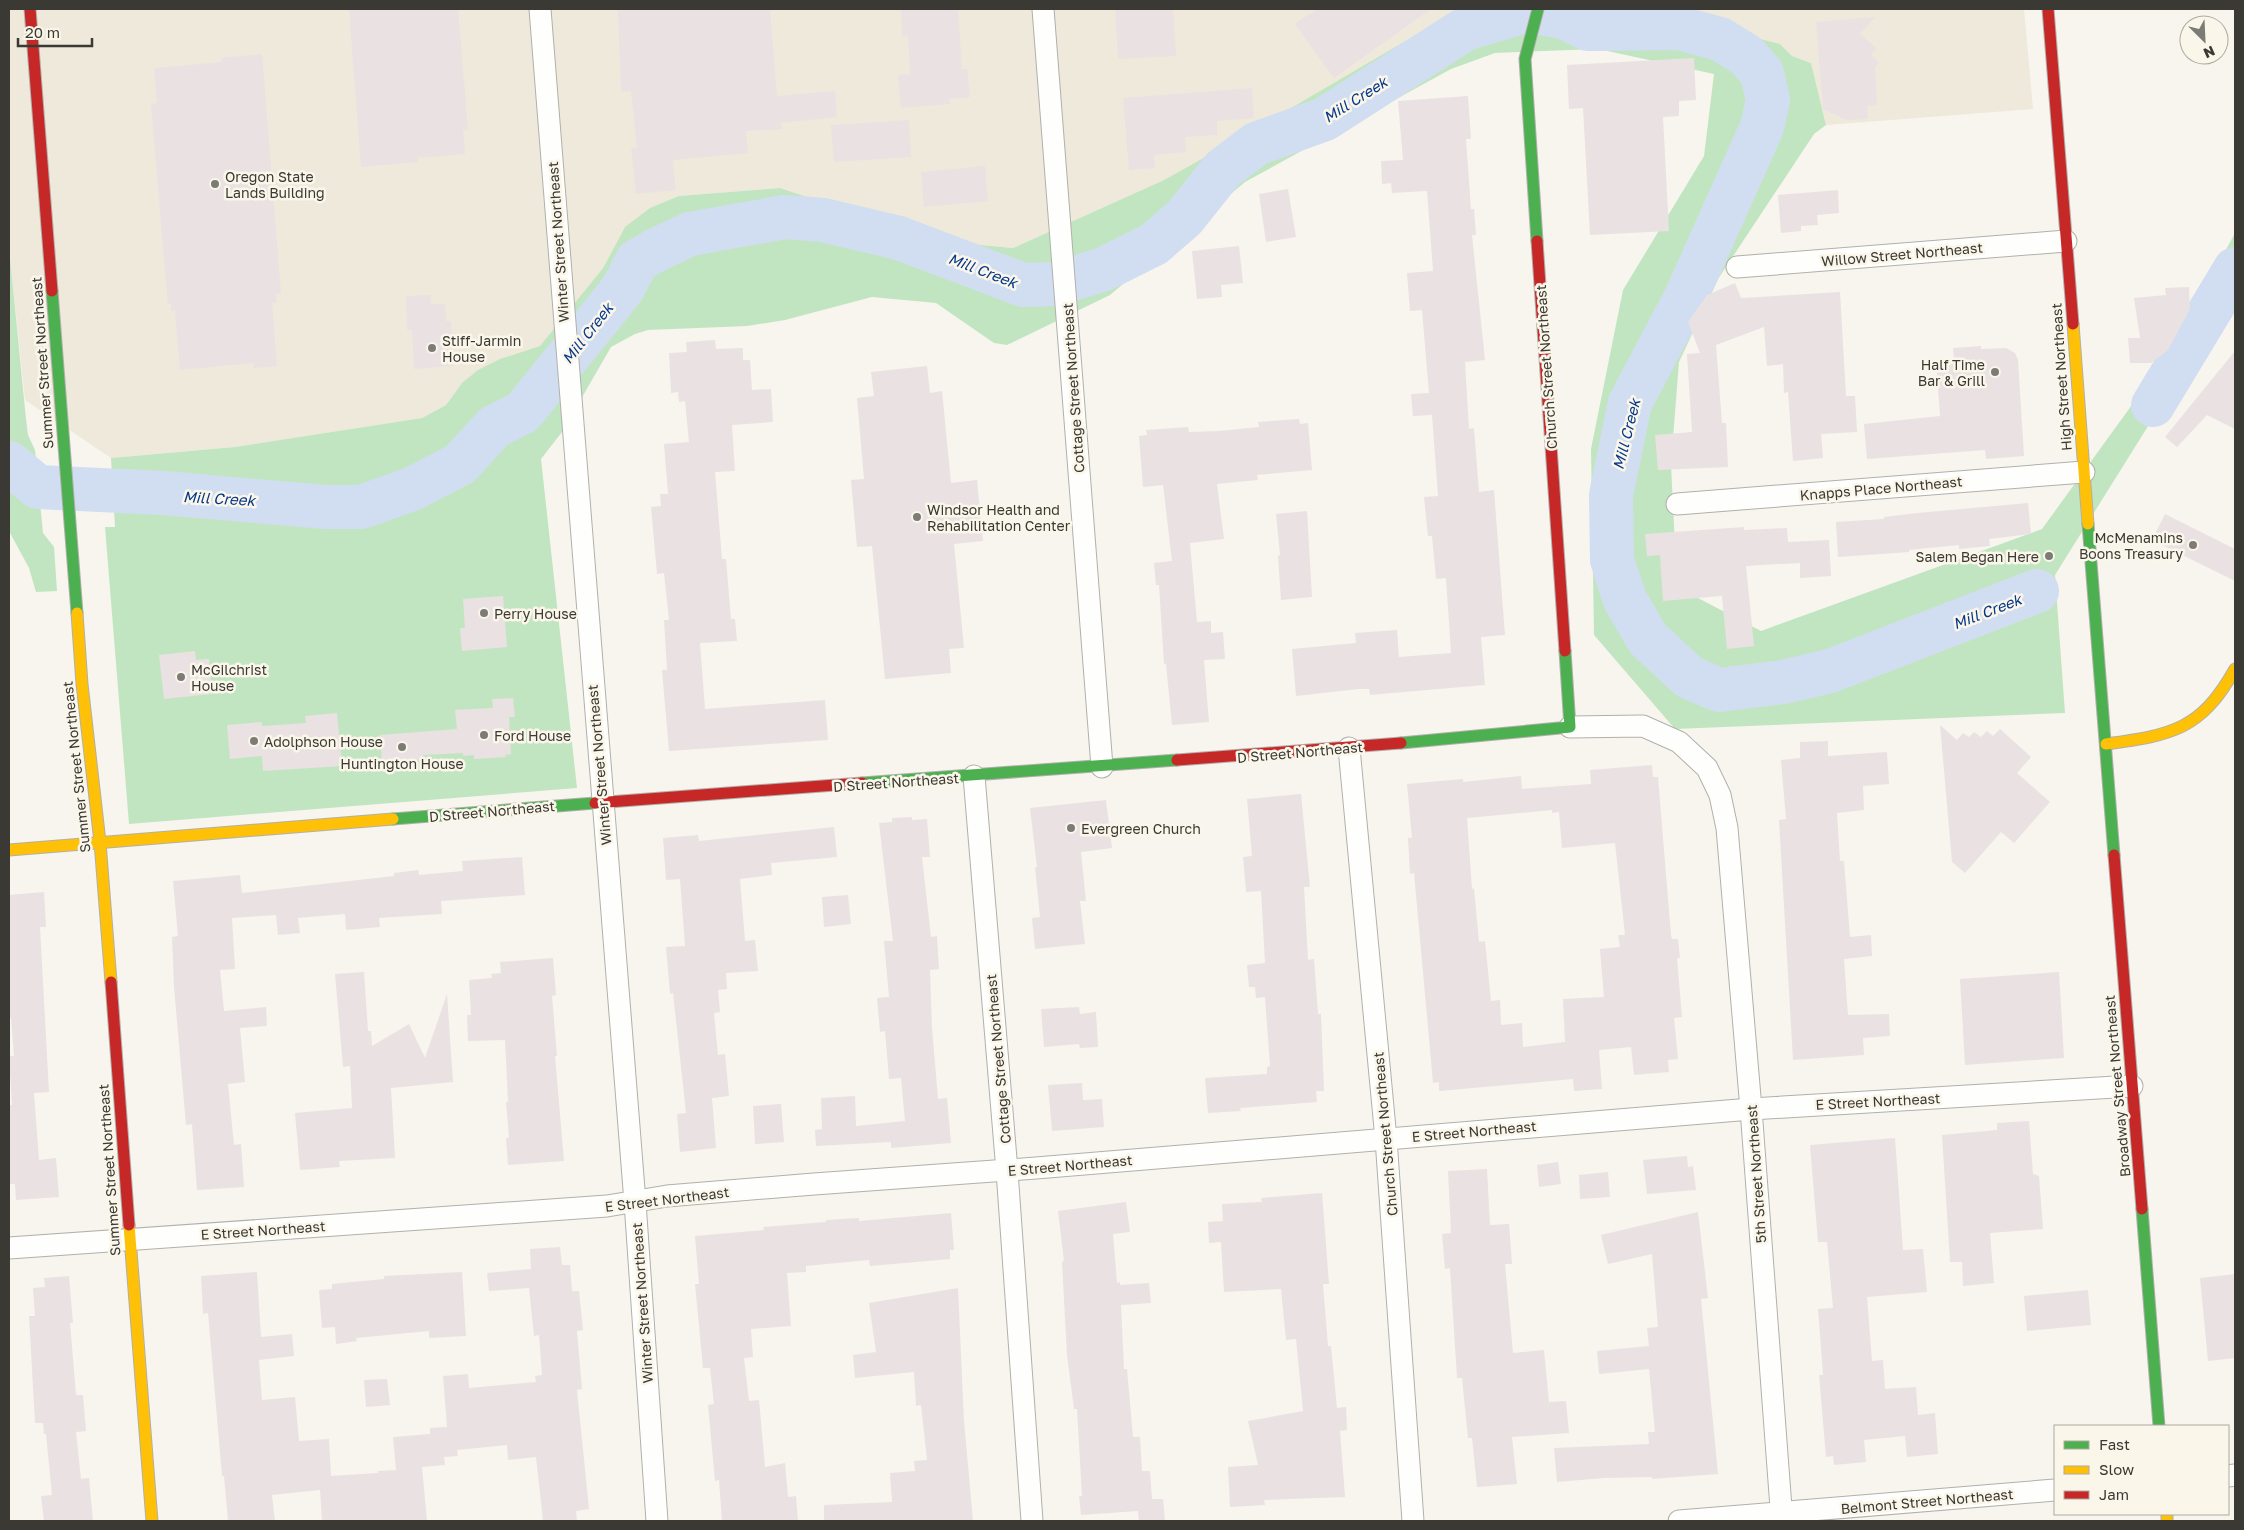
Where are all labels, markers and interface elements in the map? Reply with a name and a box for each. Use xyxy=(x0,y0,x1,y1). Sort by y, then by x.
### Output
scale bar xyxy=(18,15,91,47)
north arrow xyxy=(2179,15,2229,65)
text: 20 m xyxy=(25,23,60,41)
text: N xyxy=(2201,42,2218,62)
water label: Mill Creek xyxy=(1320,71,1392,126)
street label: Winter Street Northeast xyxy=(544,161,572,323)
place label: Oregon State Lands Building xyxy=(225,168,325,201)
marker: Oregon State Lands Building xyxy=(209,178,221,190)
street label: Willow Street Northeast xyxy=(1821,238,1983,270)
water label: Mill Creek xyxy=(946,249,1021,292)
street label: Summer Street Northeast xyxy=(28,276,56,450)
street label: Church Street Northeast xyxy=(1532,284,1560,450)
water label: Mill Creek xyxy=(558,298,617,367)
street label: Cottage Street Northeast xyxy=(1059,303,1087,473)
street label: High Street Northeast xyxy=(2047,303,2075,451)
place label: Stiff-Jarmin House xyxy=(442,332,521,365)
marker: Stiff-Jarmin House xyxy=(426,342,438,354)
place label: Half Time Bar & Grill xyxy=(1918,356,1985,389)
marker: Half Time Bar & Grill xyxy=(1989,366,2001,378)
water label: Mill Creek xyxy=(1609,395,1644,471)
street label: Knapps Place Northeast xyxy=(1799,472,1963,504)
water label: Mill Creek xyxy=(183,487,257,509)
place label: Windsor Health and Rehabilitation Center xyxy=(927,501,1071,534)
marker: Windsor Health and Rehabilitation Center xyxy=(911,511,923,523)
place label: McMenamins Boons Treasury xyxy=(2079,529,2183,562)
marker: McMenamins Boons Treasury xyxy=(2187,539,2199,551)
place label: Salem Began Here xyxy=(1915,548,2039,565)
marker: Salem Began Here xyxy=(2043,550,2055,562)
water label: Mill Creek xyxy=(1950,589,2025,632)
place label: Perry House xyxy=(494,605,577,622)
marker: Perry House xyxy=(478,607,490,619)
place label: McGilchrist House xyxy=(191,661,267,694)
marker: McGilchrist House xyxy=(175,671,187,683)
street label: Summer Street Northeast xyxy=(59,680,93,854)
street label: Winter Street Northeast xyxy=(584,684,614,846)
place label: Ford House xyxy=(494,727,571,744)
marker: Ford House xyxy=(478,729,490,741)
place label: Adolphson House xyxy=(264,733,383,750)
marker: Adolphson House xyxy=(248,735,260,747)
street label: D Street Northeast xyxy=(1236,738,1364,766)
marker: Huntington House xyxy=(396,741,408,753)
place label: Huntington House xyxy=(340,755,464,772)
street label: D Street Northeast xyxy=(832,769,960,795)
street label: D Street Northeast xyxy=(428,797,556,825)
place label: Evergreen Church xyxy=(1081,820,1201,837)
marker: Evergreen Church xyxy=(1065,822,1077,834)
street label: Cottage Street Northeast xyxy=(982,974,1014,1144)
street label: Broadway Street Northeast xyxy=(2101,994,2133,1178)
street label: Church Street Northeast xyxy=(1369,1051,1401,1217)
street label: Summer Street Northeast xyxy=(95,1083,123,1257)
street label: E Street Northeast xyxy=(1815,1089,1941,1113)
street label: 5th Street Northeast xyxy=(1743,1104,1769,1244)
street label: E Street Northeast xyxy=(1411,1117,1537,1145)
street label: E Street Northeast xyxy=(1007,1151,1133,1179)
street label: E Street Northeast xyxy=(604,1183,730,1215)
street label: E Street Northeast xyxy=(200,1217,326,1243)
street label: Winter Street Northeast xyxy=(628,1222,656,1384)
legend xyxy=(2054,1425,2229,1515)
text: Fast xyxy=(2099,1435,2130,1453)
text: Slow xyxy=(2099,1460,2134,1478)
street label: Belmont Street Northeast xyxy=(1840,1485,2014,1517)
text: Jam xyxy=(2099,1485,2129,1503)

